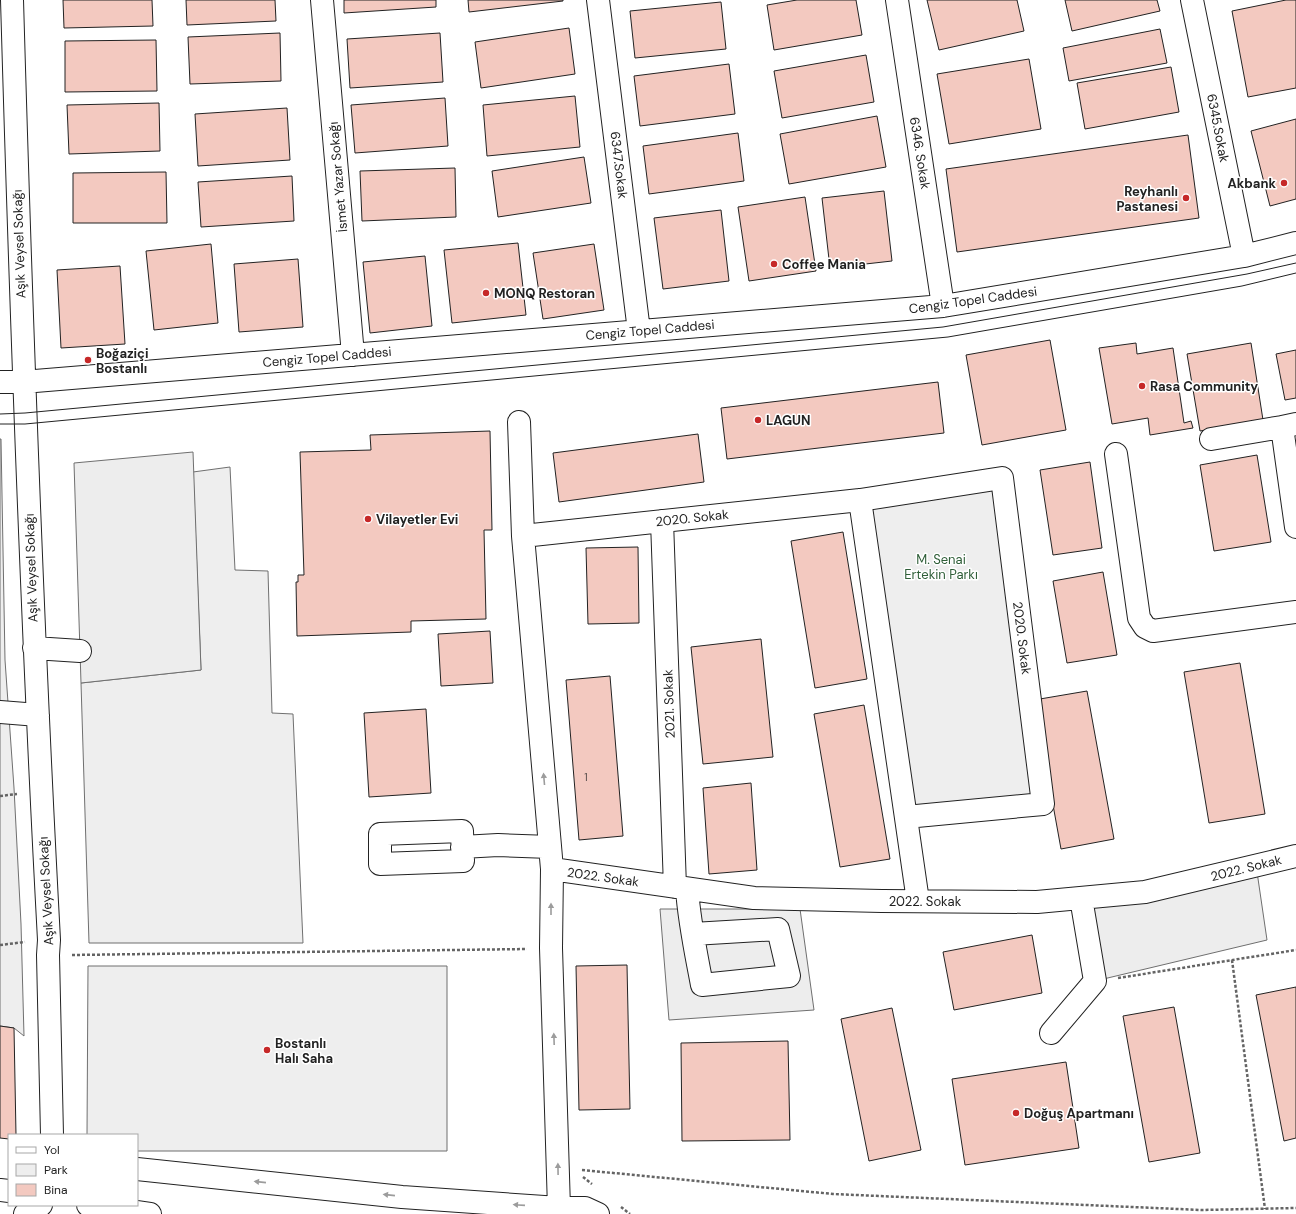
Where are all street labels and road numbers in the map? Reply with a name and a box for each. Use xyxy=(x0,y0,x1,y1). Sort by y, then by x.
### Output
street label: 6345.Sokak xyxy=(1203,92,1233,164)
street label: 6346. Sokak xyxy=(906,116,934,191)
street label: İsmet Yazar Sokağı xyxy=(325,121,351,233)
street label: 6347.Sokak xyxy=(606,130,632,200)
street label: Aşık Veysel Sokağı xyxy=(9,189,29,299)
street label: Cengiz Topel Caddesi xyxy=(908,283,1038,317)
street label: Cengiz Topel Caddesi xyxy=(585,316,715,344)
street label: Cengiz Topel Caddesi xyxy=(262,343,392,371)
street label: 2020. Sokak xyxy=(655,506,730,530)
street label: Aşık Veysel Sokağı xyxy=(21,513,41,623)
street label: 2020. Sokak xyxy=(1009,601,1035,676)
street label: 2021. Sokak xyxy=(659,669,679,739)
street label: Aşık Veysel Sokağı xyxy=(35,836,57,946)
street label: 2022. Sokak xyxy=(1209,851,1284,885)
street label: 2022. Sokak xyxy=(566,864,641,891)
street label: 2022. Sokak xyxy=(889,893,962,910)

